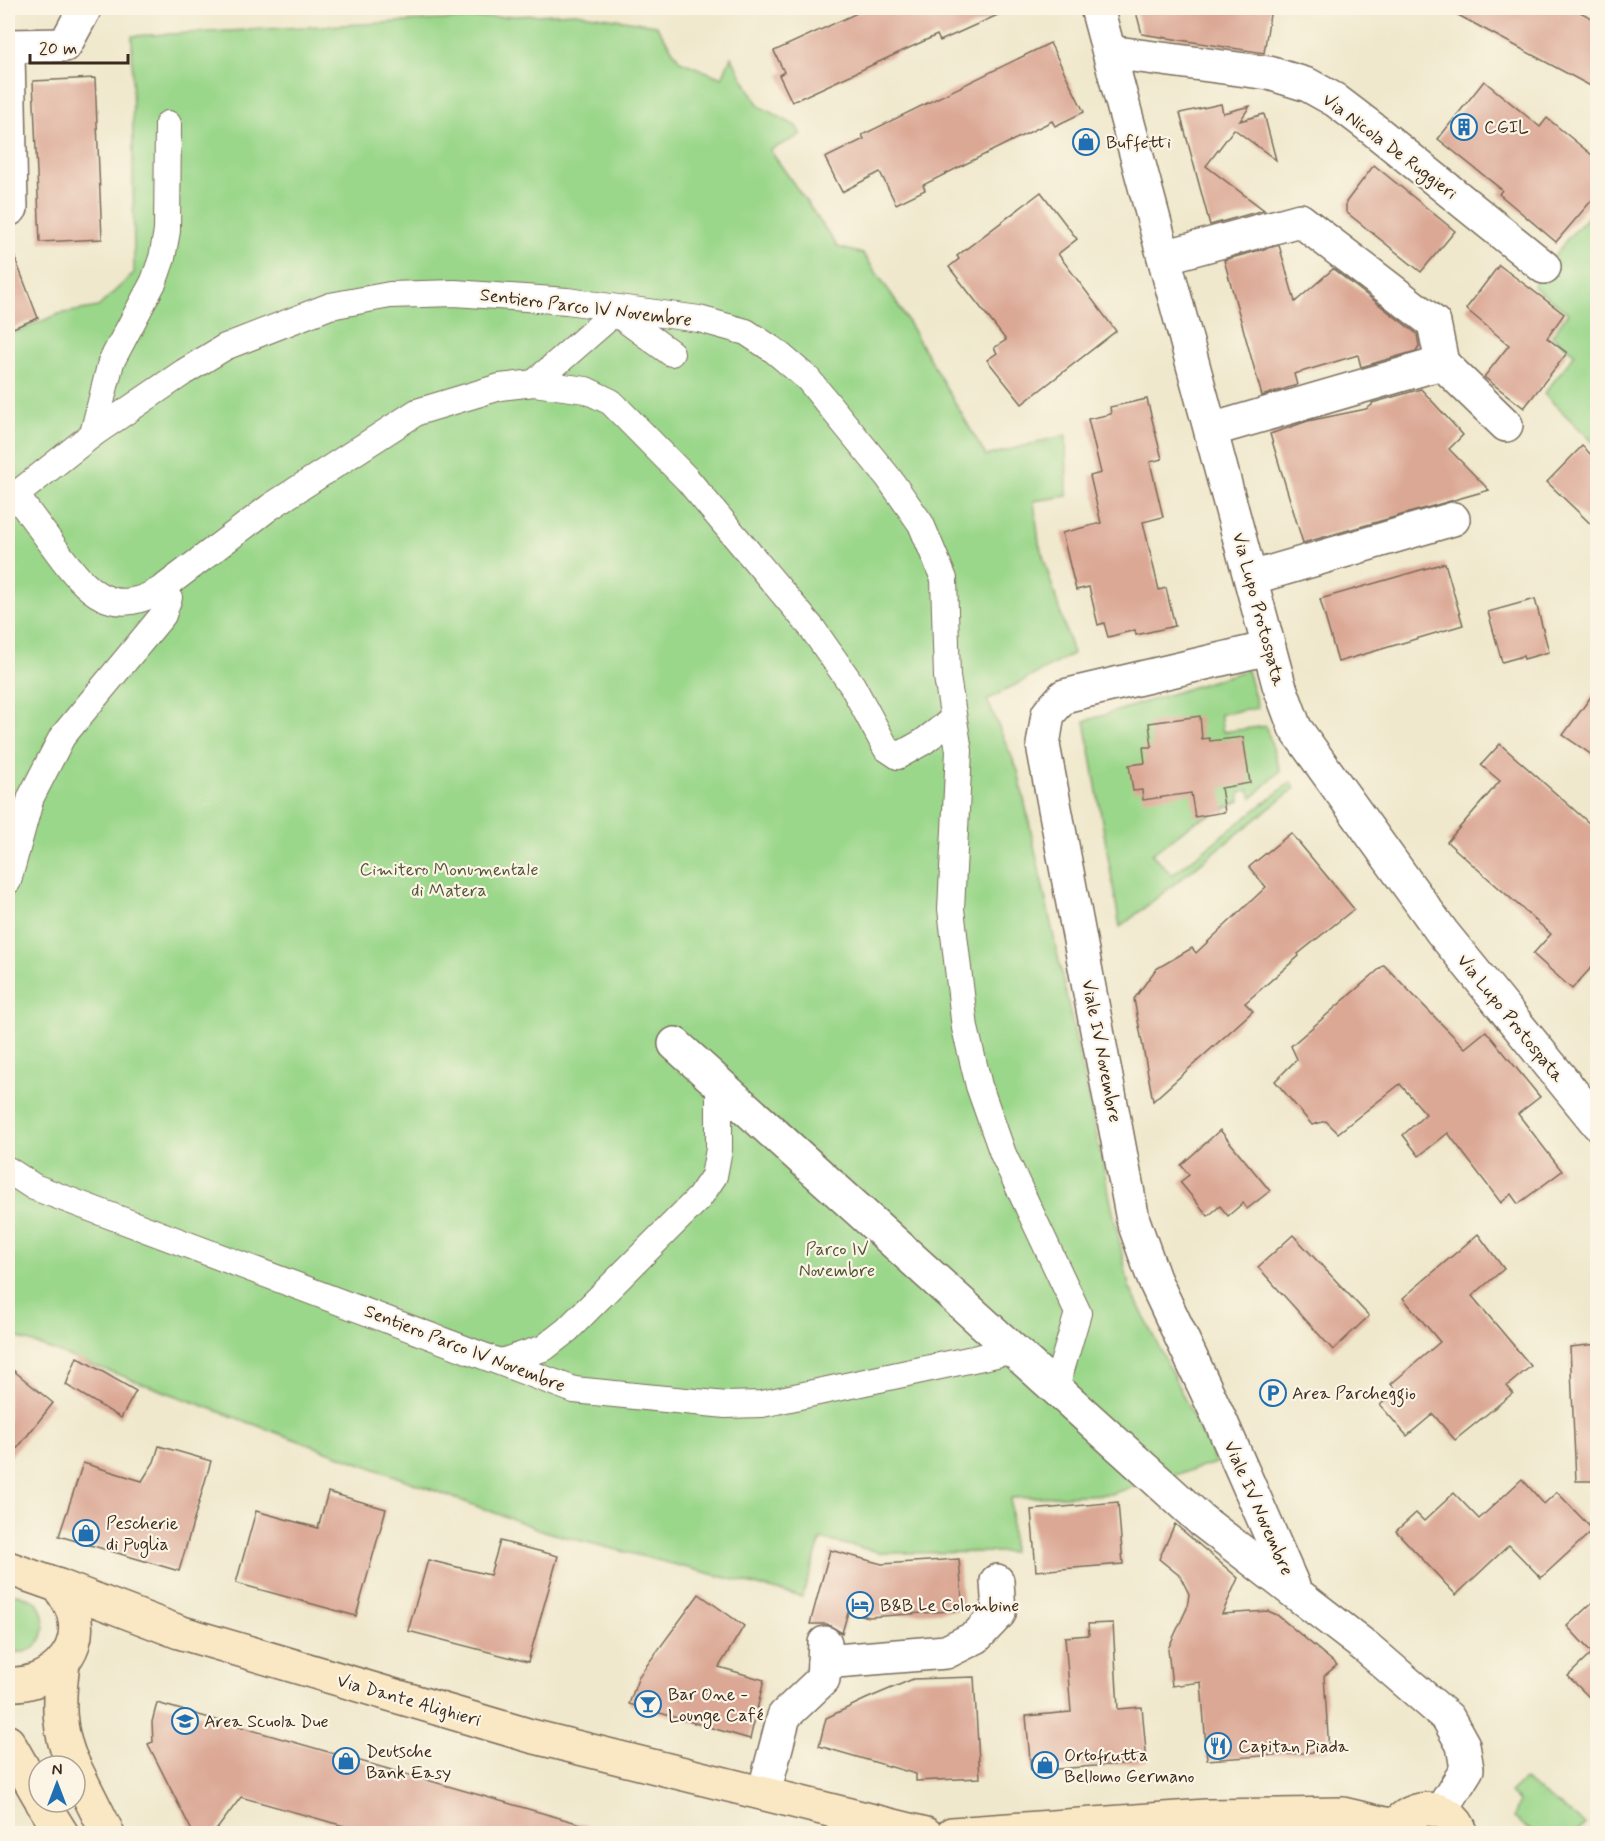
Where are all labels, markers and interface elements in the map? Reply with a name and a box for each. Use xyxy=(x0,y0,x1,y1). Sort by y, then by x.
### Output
scale bar xyxy=(30,27,128,65)
text: 20 m xyxy=(39,37,77,61)
street label: Via Nicola De Ruggieri xyxy=(1316,88,1462,206)
building icon: CGIL xyxy=(1449,112,1479,142)
place label: CGIL xyxy=(1484,116,1529,140)
shop icon: Buffetti xyxy=(1071,127,1101,157)
place label: Buffetti xyxy=(1106,131,1171,155)
street label: Sentiero Parco IV Novembre xyxy=(479,283,693,333)
street label: Via Lupo Protospata xyxy=(1226,530,1290,689)
park label: Cimitero Monumentale di Matera xyxy=(359,858,539,903)
street label: Via Lupo Protospata xyxy=(1451,950,1569,1088)
street label: Viale IV Novembre xyxy=(1075,978,1127,1125)
park label: Parco IV Novembre xyxy=(799,1238,875,1283)
street label: Sentiero Parco IV Novembre xyxy=(361,1299,569,1398)
parking icon: Area Parcheggio xyxy=(1258,1378,1288,1408)
place label: Area Parcheggio xyxy=(1292,1382,1416,1408)
street label: Viale IV Novembre xyxy=(1218,1437,1299,1580)
place label: Pescherie di Puglia xyxy=(106,1512,178,1558)
shop icon: Pescherie di Puglia xyxy=(71,1518,101,1548)
hotel icon: B&B Le Colombine xyxy=(845,1590,875,1620)
place label: B&B Le Colombine xyxy=(880,1594,1019,1618)
street label: Via Dante Alighieri xyxy=(334,1669,483,1733)
place label: Bar One - Lounge Café xyxy=(668,1683,764,1729)
bar icon: Bar One - Lounge Café xyxy=(633,1689,663,1719)
school or university icon: Area Scuola Due xyxy=(170,1706,200,1736)
place label: Area Scuola Due xyxy=(204,1710,329,1734)
restaurant icon: Capitan Piada xyxy=(1203,1731,1233,1761)
place label: Capitan Piada xyxy=(1238,1735,1349,1759)
place label: Deutsche Bank Easy xyxy=(366,1740,451,1785)
place label: Ortofrutta Bellomo Germano xyxy=(1064,1744,1195,1789)
shop icon: Deutsche Bank Easy xyxy=(331,1746,361,1776)
shop icon: Ortofrutta Bellomo Germano xyxy=(1030,1750,1060,1780)
north arrow xyxy=(27,1754,87,1814)
text: N xyxy=(52,1760,62,1781)

